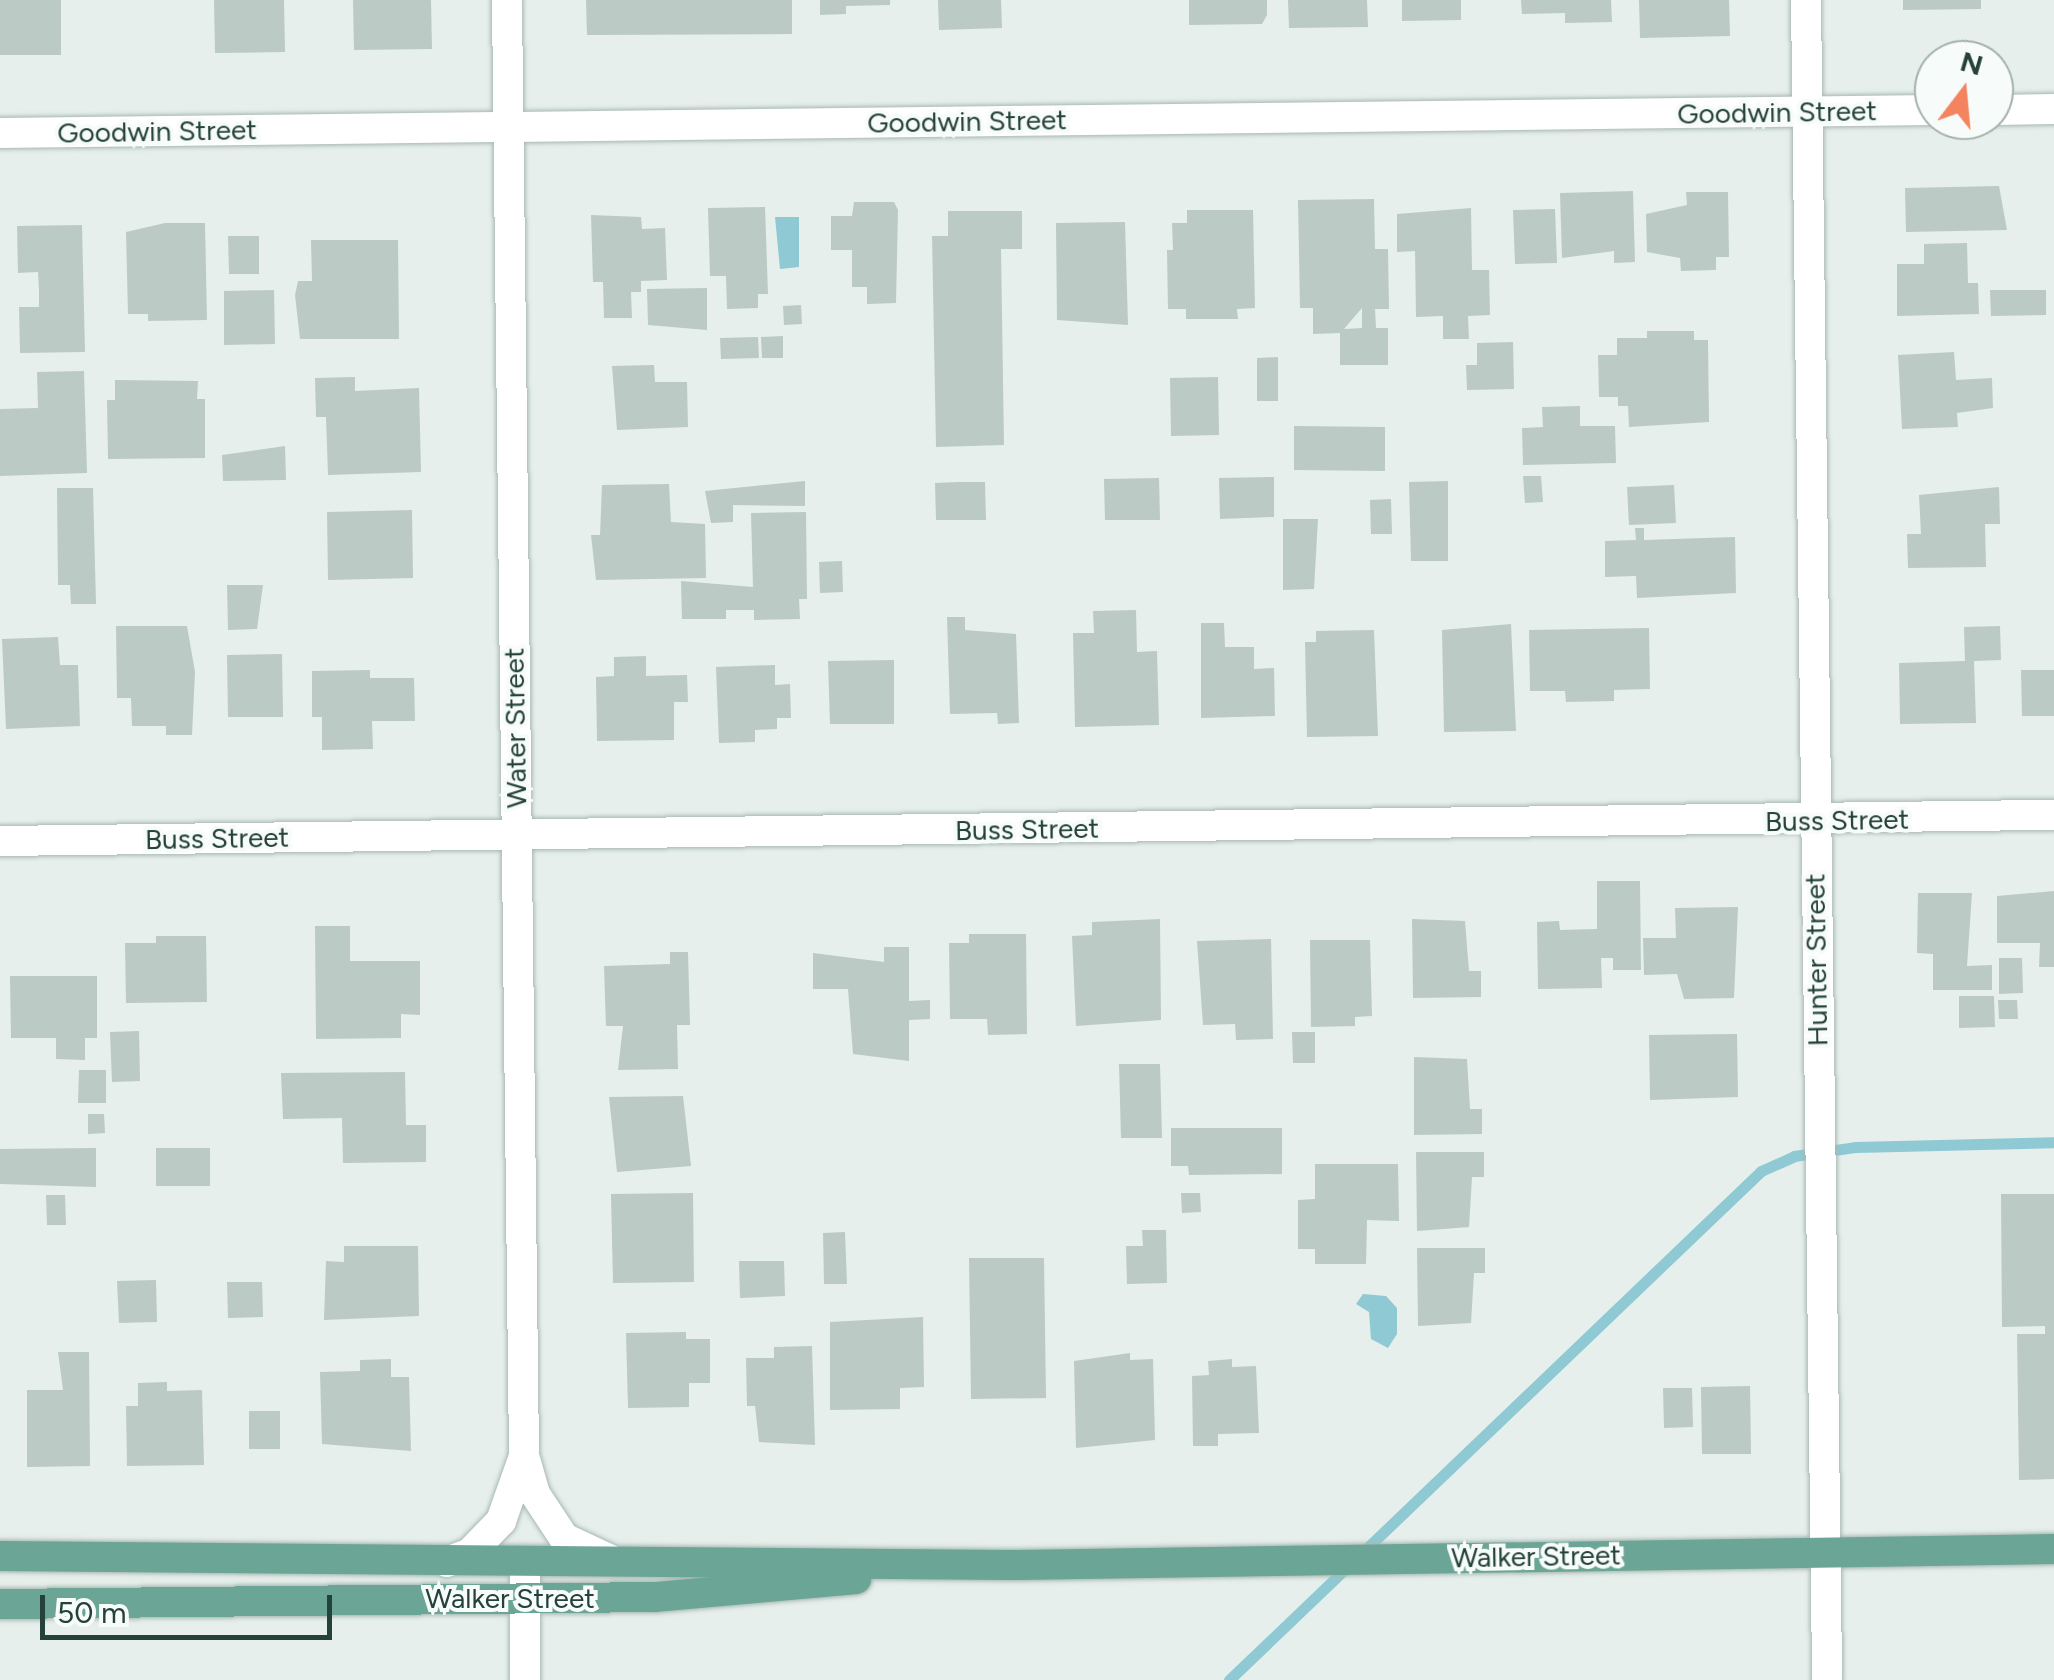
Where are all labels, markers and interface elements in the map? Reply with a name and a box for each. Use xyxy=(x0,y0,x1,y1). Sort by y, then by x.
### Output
north arrow xyxy=(1914,40,2014,140)
text: N xyxy=(1957,44,1987,82)
street label: Goodwin Street xyxy=(1677,93,1877,131)
street label: Goodwin Street xyxy=(867,102,1067,140)
street label: Goodwin Street xyxy=(57,112,257,150)
street label: Water Street xyxy=(497,647,533,809)
street label: Buss Street xyxy=(1765,802,1909,838)
street label: Buss Street xyxy=(955,811,1099,847)
street label: Buss Street xyxy=(145,820,289,856)
street label: Hunter Street xyxy=(1798,873,1834,1047)
street label: Walker Street xyxy=(1451,1538,1621,1574)
scale bar xyxy=(45,1575,338,1637)
street label: Walker Street xyxy=(425,1581,595,1615)
text: 50 m xyxy=(57,1594,126,1631)

